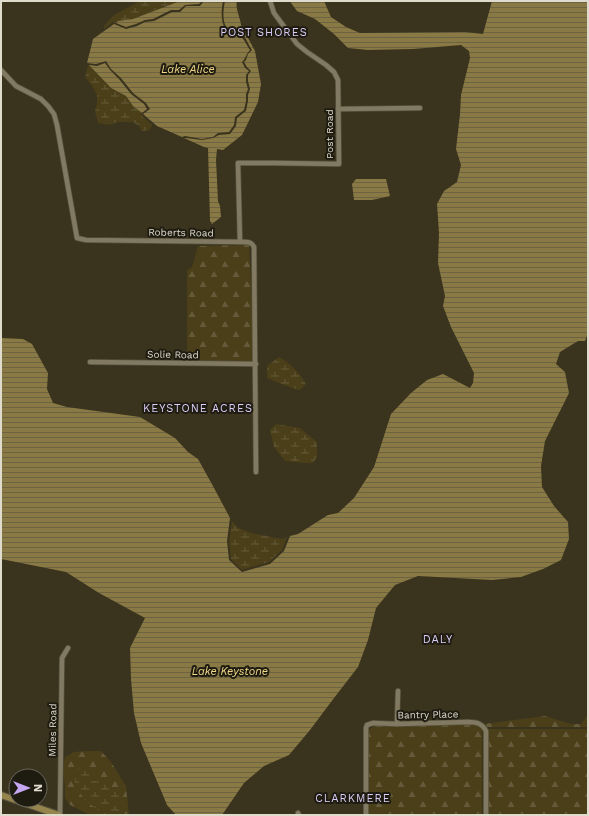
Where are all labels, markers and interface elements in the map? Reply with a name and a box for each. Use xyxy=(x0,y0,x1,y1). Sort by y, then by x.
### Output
district label: POST SHORES xyxy=(220,26,308,39)
water label: Lake Alice xyxy=(161,63,215,76)
street label: Post Road xyxy=(324,109,335,159)
street label: Roberts Road xyxy=(148,226,214,239)
street label: Solie Road xyxy=(147,349,199,360)
district label: KEYSTONE ACRES xyxy=(143,402,253,415)
district label: DALY xyxy=(423,633,453,646)
water label: Lake Keystone xyxy=(192,665,268,678)
street label: Miles Road xyxy=(47,703,58,757)
street label: Bantry Place xyxy=(397,708,459,721)
north arrow xyxy=(8,768,48,808)
text: N xyxy=(31,784,44,792)
district label: CLARKMERE xyxy=(315,792,391,805)

